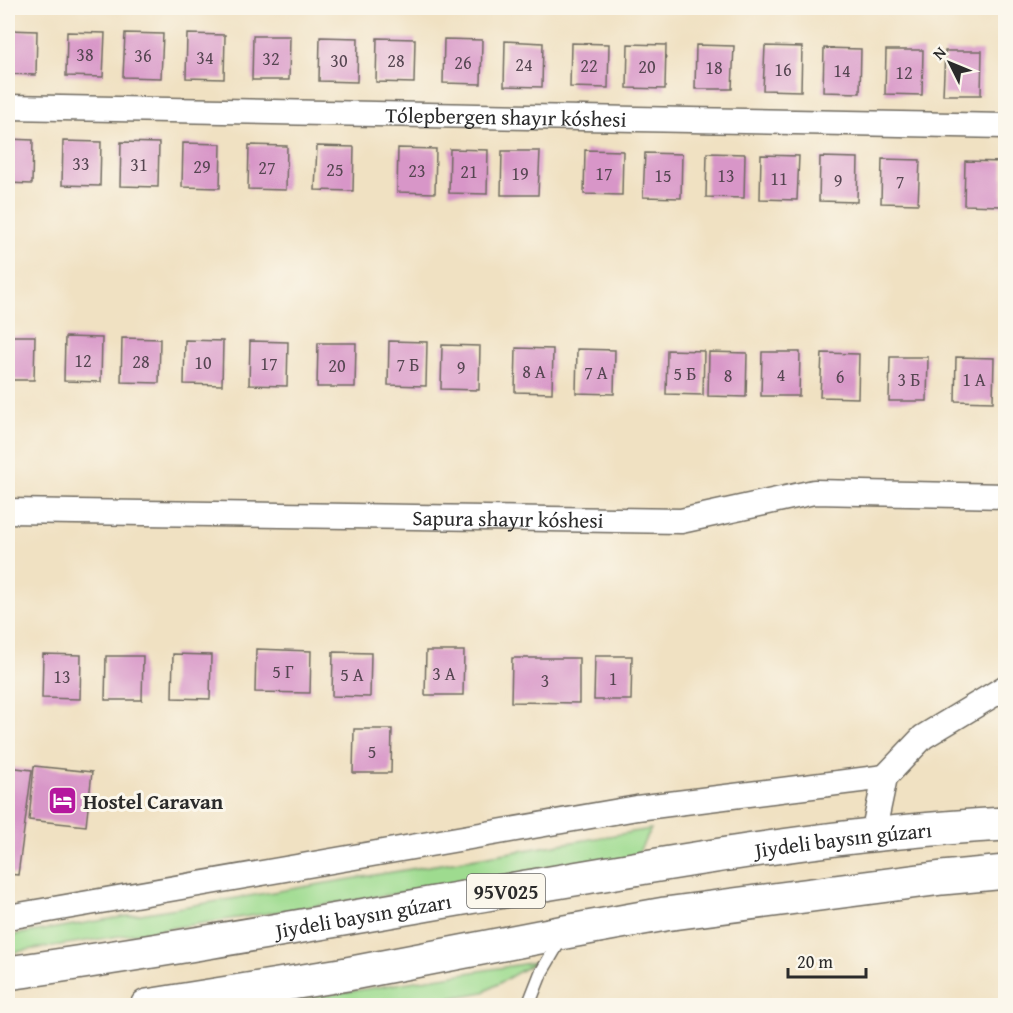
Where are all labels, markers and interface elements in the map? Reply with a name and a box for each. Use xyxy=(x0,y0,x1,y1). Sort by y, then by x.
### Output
north arrow xyxy=(920,33,980,93)
text: N xyxy=(927,40,952,65)
house number: 38 xyxy=(76,41,94,68)
house number: 36 xyxy=(134,42,152,69)
house number: 34 xyxy=(196,44,214,71)
house number: 32 xyxy=(262,45,280,72)
house number: 30 xyxy=(330,47,348,74)
house number: 28 xyxy=(387,47,405,74)
house number: 26 xyxy=(454,49,472,76)
house number: 24 xyxy=(515,51,533,78)
house number: 22 xyxy=(580,52,598,79)
house number: 20 xyxy=(638,53,656,80)
house number: 18 xyxy=(705,54,723,81)
house number: 16 xyxy=(774,56,792,83)
house number: 14 xyxy=(833,57,851,84)
house number: 12 xyxy=(895,59,913,86)
street label: Tólepbergen shayır kóshesi xyxy=(385,99,627,134)
house number: 33 xyxy=(72,150,90,177)
house number: 31 xyxy=(130,151,148,178)
house number: 29 xyxy=(193,153,211,180)
house number: 27 xyxy=(258,154,276,181)
house number: 25 xyxy=(326,156,344,183)
house number: 23 xyxy=(408,157,426,184)
house number: 21 xyxy=(460,158,478,185)
house number: 19 xyxy=(511,160,529,187)
house number: 17 xyxy=(595,160,613,187)
house number: 15 xyxy=(654,162,672,189)
house number: 13 xyxy=(717,162,735,189)
house number: 11 xyxy=(770,165,788,192)
house number: 9 xyxy=(834,167,842,194)
house number: 7 xyxy=(896,168,904,195)
house number: 12 xyxy=(74,347,92,374)
house number: 28 xyxy=(132,348,150,375)
house number: 10 xyxy=(194,349,212,376)
house number: 17 xyxy=(260,350,278,377)
house number: 7 Б xyxy=(397,351,419,378)
house number: 20 xyxy=(328,352,346,379)
house number: 9 xyxy=(457,354,465,381)
house number: 8 А xyxy=(522,358,546,385)
house number: 7 А xyxy=(584,359,608,386)
house number: 5 Б xyxy=(674,360,696,387)
house number: 4 xyxy=(777,361,785,388)
house number: 8 xyxy=(724,362,732,389)
house number: 6 xyxy=(836,363,844,390)
house number: 3 Б xyxy=(898,366,920,393)
house number: 1 А xyxy=(962,366,986,393)
street label: Sapura shayır kóshesi xyxy=(412,502,604,535)
house number: 5 Г xyxy=(272,658,294,685)
house number: 3 А xyxy=(432,660,456,687)
house number: 5 А xyxy=(340,661,364,688)
house number: 13 xyxy=(53,663,71,690)
house number: 1 xyxy=(609,665,617,692)
house number: 3 xyxy=(541,667,549,694)
house number: 5 xyxy=(368,738,376,765)
hotel icon: Hostel Caravan xyxy=(46,785,78,817)
place label: Hostel Caravan xyxy=(83,786,224,817)
street label: Jiydeli baysın gúzarı xyxy=(750,814,933,866)
road number: 95V025 xyxy=(467,874,545,908)
street label: Jiydeli baysın gúzarı xyxy=(270,885,454,946)
scale bar xyxy=(788,941,866,979)
text: 20 m xyxy=(797,948,833,975)

